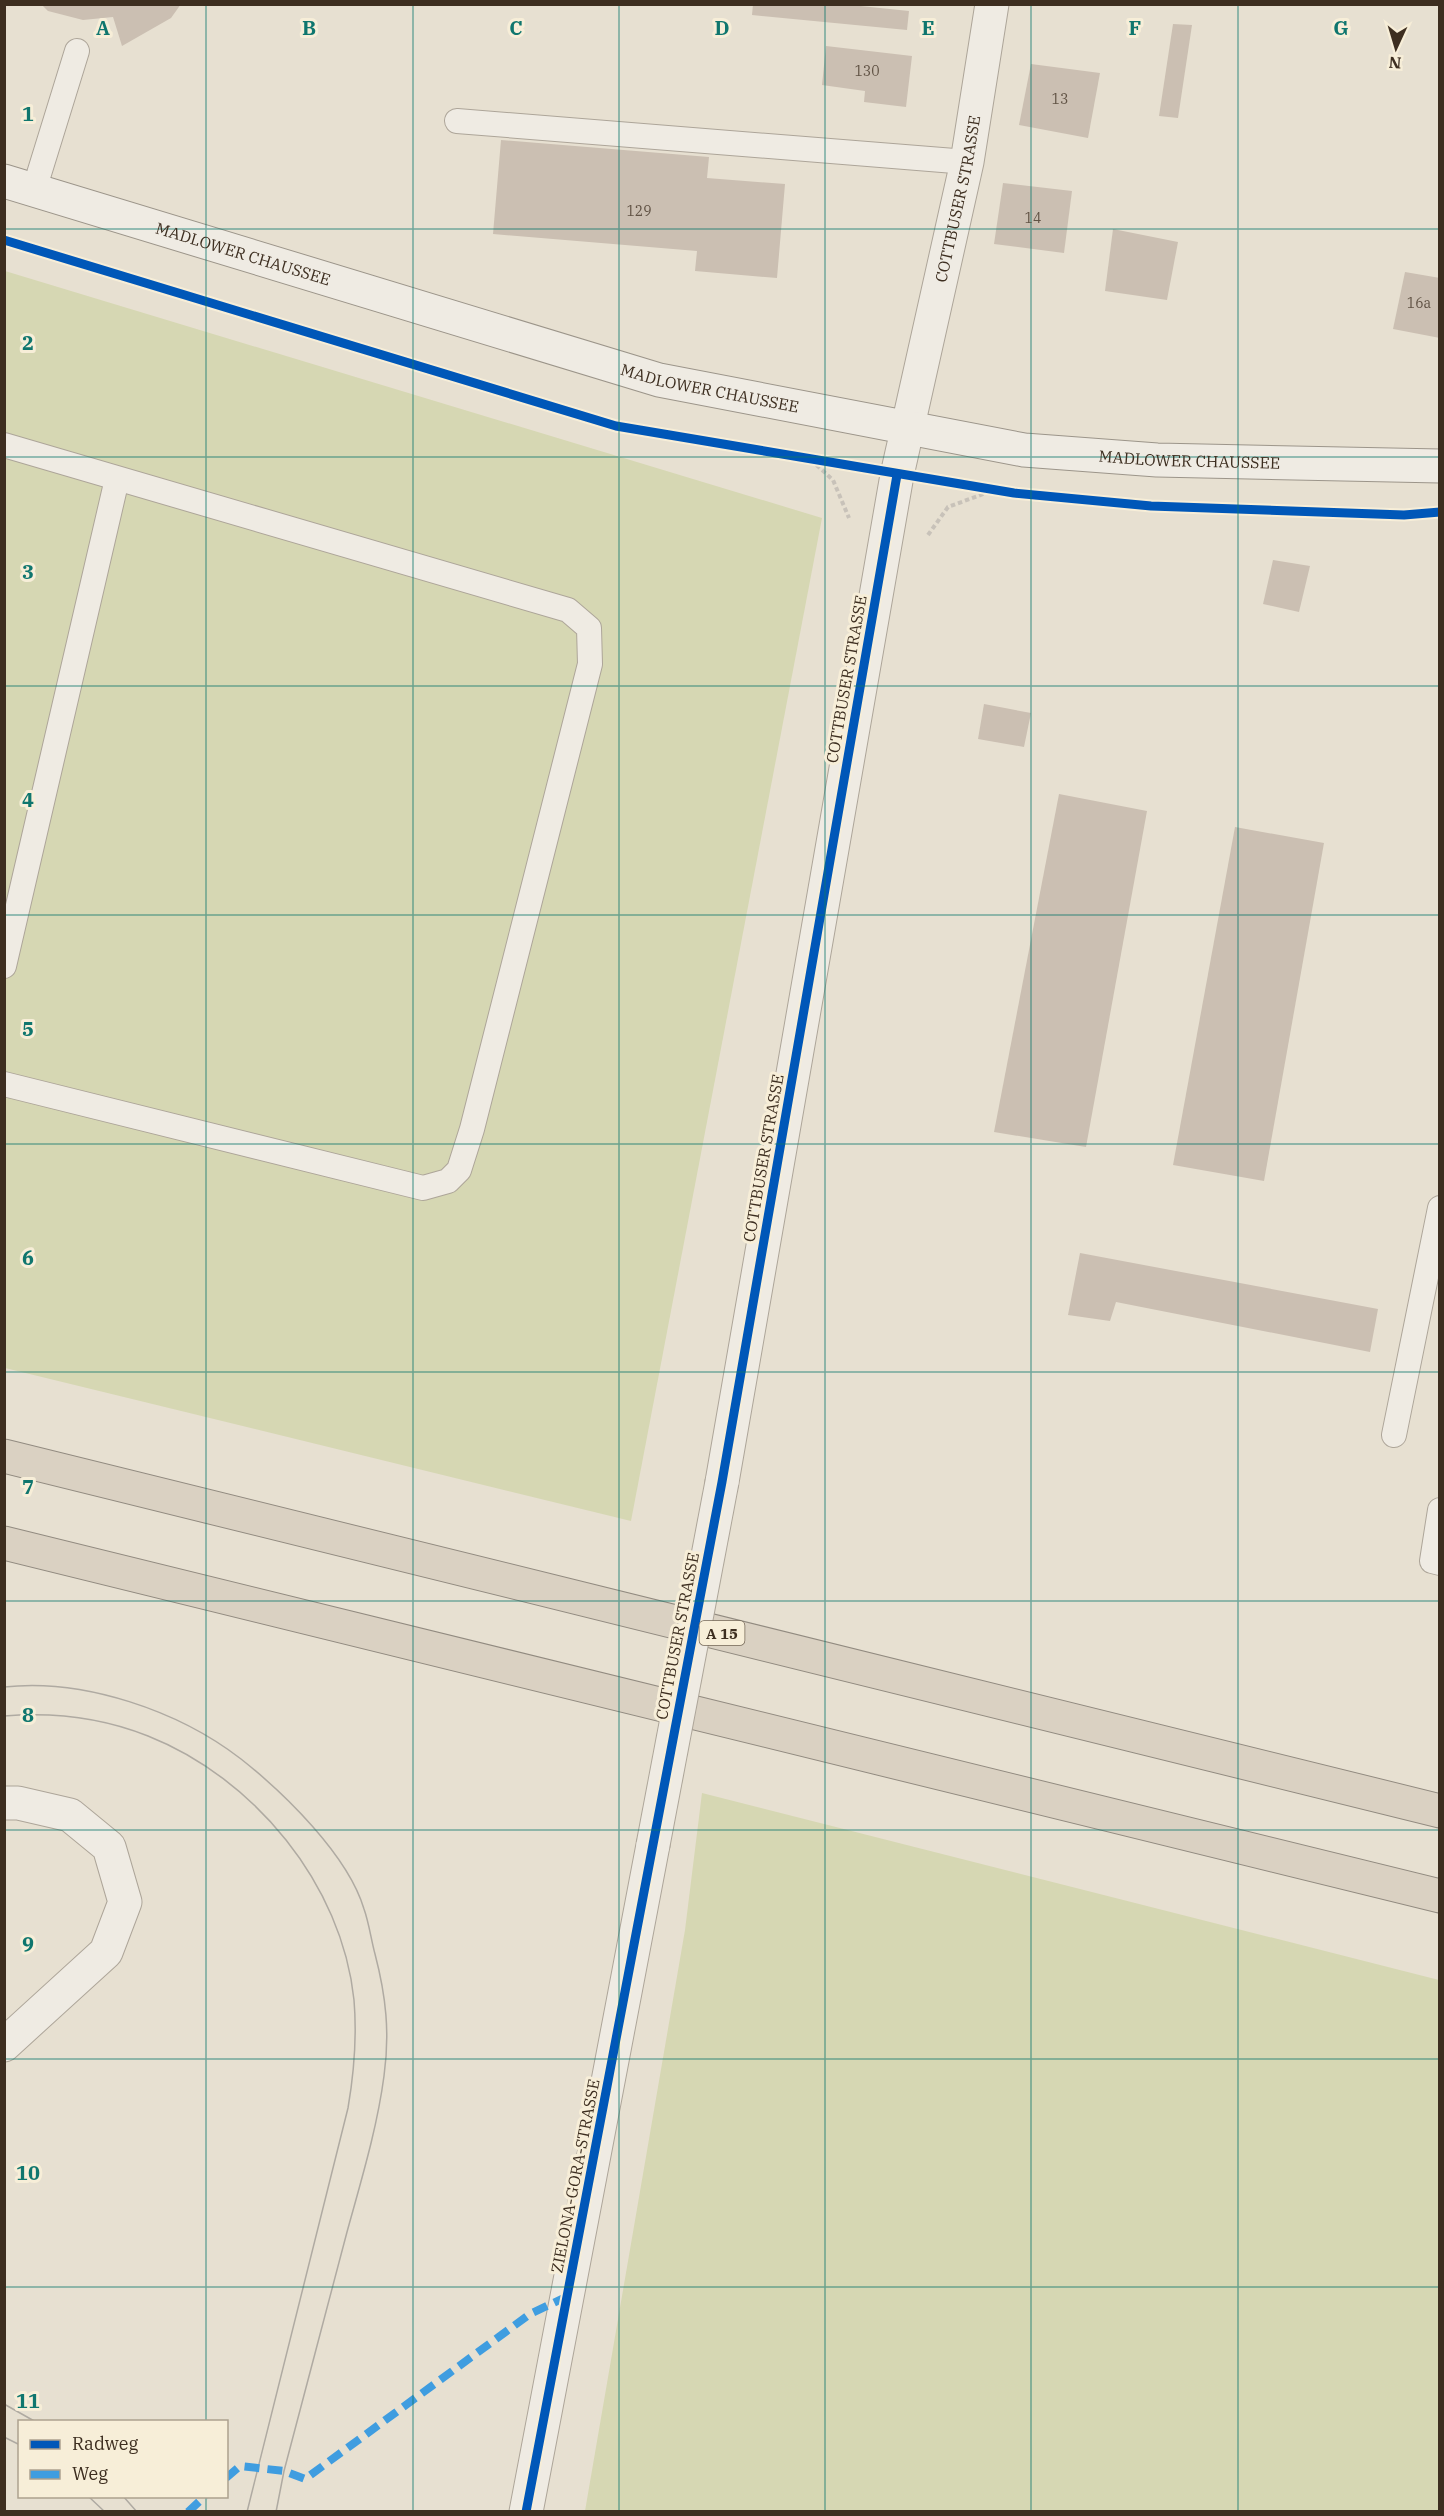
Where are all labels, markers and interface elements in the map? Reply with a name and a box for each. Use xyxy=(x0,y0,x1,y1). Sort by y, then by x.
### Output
text: A xyxy=(96,14,110,41)
text: B xyxy=(302,14,316,41)
text: C xyxy=(509,14,523,41)
text: D xyxy=(714,14,730,41)
text: E xyxy=(921,14,935,41)
text: F xyxy=(1129,14,1141,41)
text: G xyxy=(1333,14,1349,41)
north arrow xyxy=(1366,18,1426,78)
text: N xyxy=(1388,53,1402,73)
house number: 130 xyxy=(854,62,880,80)
house number: 13 xyxy=(1052,90,1068,108)
text: 1 xyxy=(22,100,34,127)
street label: COTTBUSER STRASSE xyxy=(930,114,984,284)
house number: 129 xyxy=(626,202,652,220)
house number: 14 xyxy=(1025,209,1041,227)
street label: MADLOWER CHAUSSEE xyxy=(153,218,333,290)
house number: 16a xyxy=(1407,294,1432,312)
text: 2 xyxy=(22,329,34,356)
street label: MADLOWER CHAUSSEE xyxy=(618,359,801,417)
street label: MADLOWER CHAUSSEE xyxy=(1098,446,1280,473)
text: 3 xyxy=(22,558,34,585)
street label: COTTBUSER STRASSE xyxy=(821,594,871,764)
text: 4 xyxy=(22,786,34,813)
text: 5 xyxy=(22,1015,34,1042)
street label: COTTBUSER STRASSE xyxy=(738,1073,788,1243)
text: 6 xyxy=(22,1244,34,1271)
text: 7 xyxy=(22,1473,34,1500)
street label: COTTBUSER STRASSE xyxy=(651,1551,703,1721)
road number: A 15 xyxy=(700,1621,744,1645)
text: 8 xyxy=(22,1701,34,1728)
text: 9 xyxy=(22,1930,34,1957)
street label: ZIELONA-GORA-STRASSE xyxy=(546,2077,604,2275)
text: 10 xyxy=(16,2159,40,2186)
text: 11 xyxy=(16,2387,40,2414)
legend xyxy=(18,2420,228,2498)
text: Radweg xyxy=(72,2432,138,2455)
text: Weg xyxy=(72,2462,108,2485)

